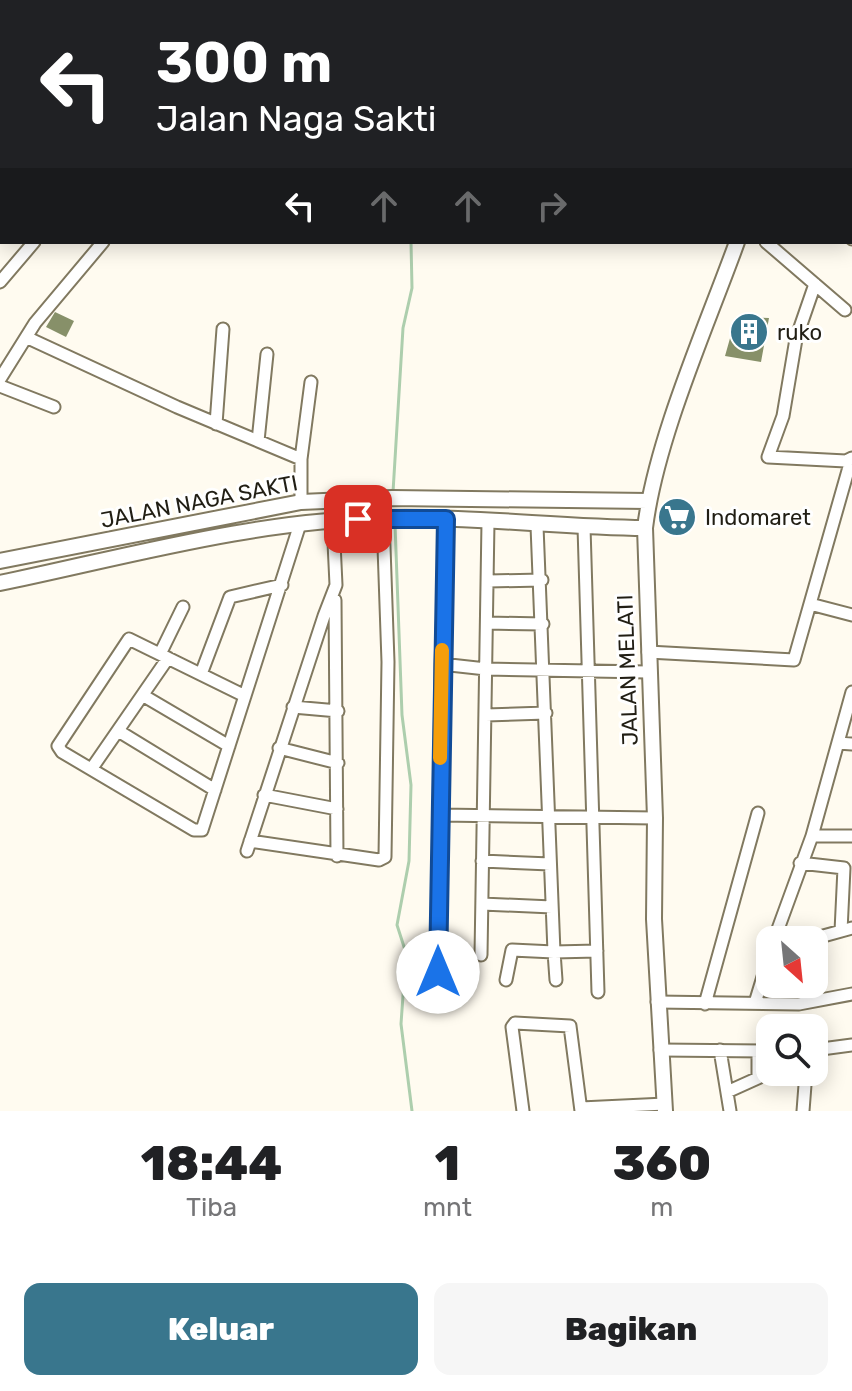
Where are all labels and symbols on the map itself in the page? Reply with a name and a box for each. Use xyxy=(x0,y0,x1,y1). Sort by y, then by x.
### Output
building icon: ruko xyxy=(728,311,770,353)
place label: ruko xyxy=(777,319,822,346)
street label: JALAN NAGA SAKTI xyxy=(98,469,300,534)
pin xyxy=(324,485,392,553)
supermarket icon: Indomaret xyxy=(656,496,698,538)
place label: Indomaret xyxy=(705,504,811,531)
street label: JALAN MELATI xyxy=(611,594,644,746)
north arrow xyxy=(756,926,828,998)
position arrow xyxy=(396,930,480,1014)

